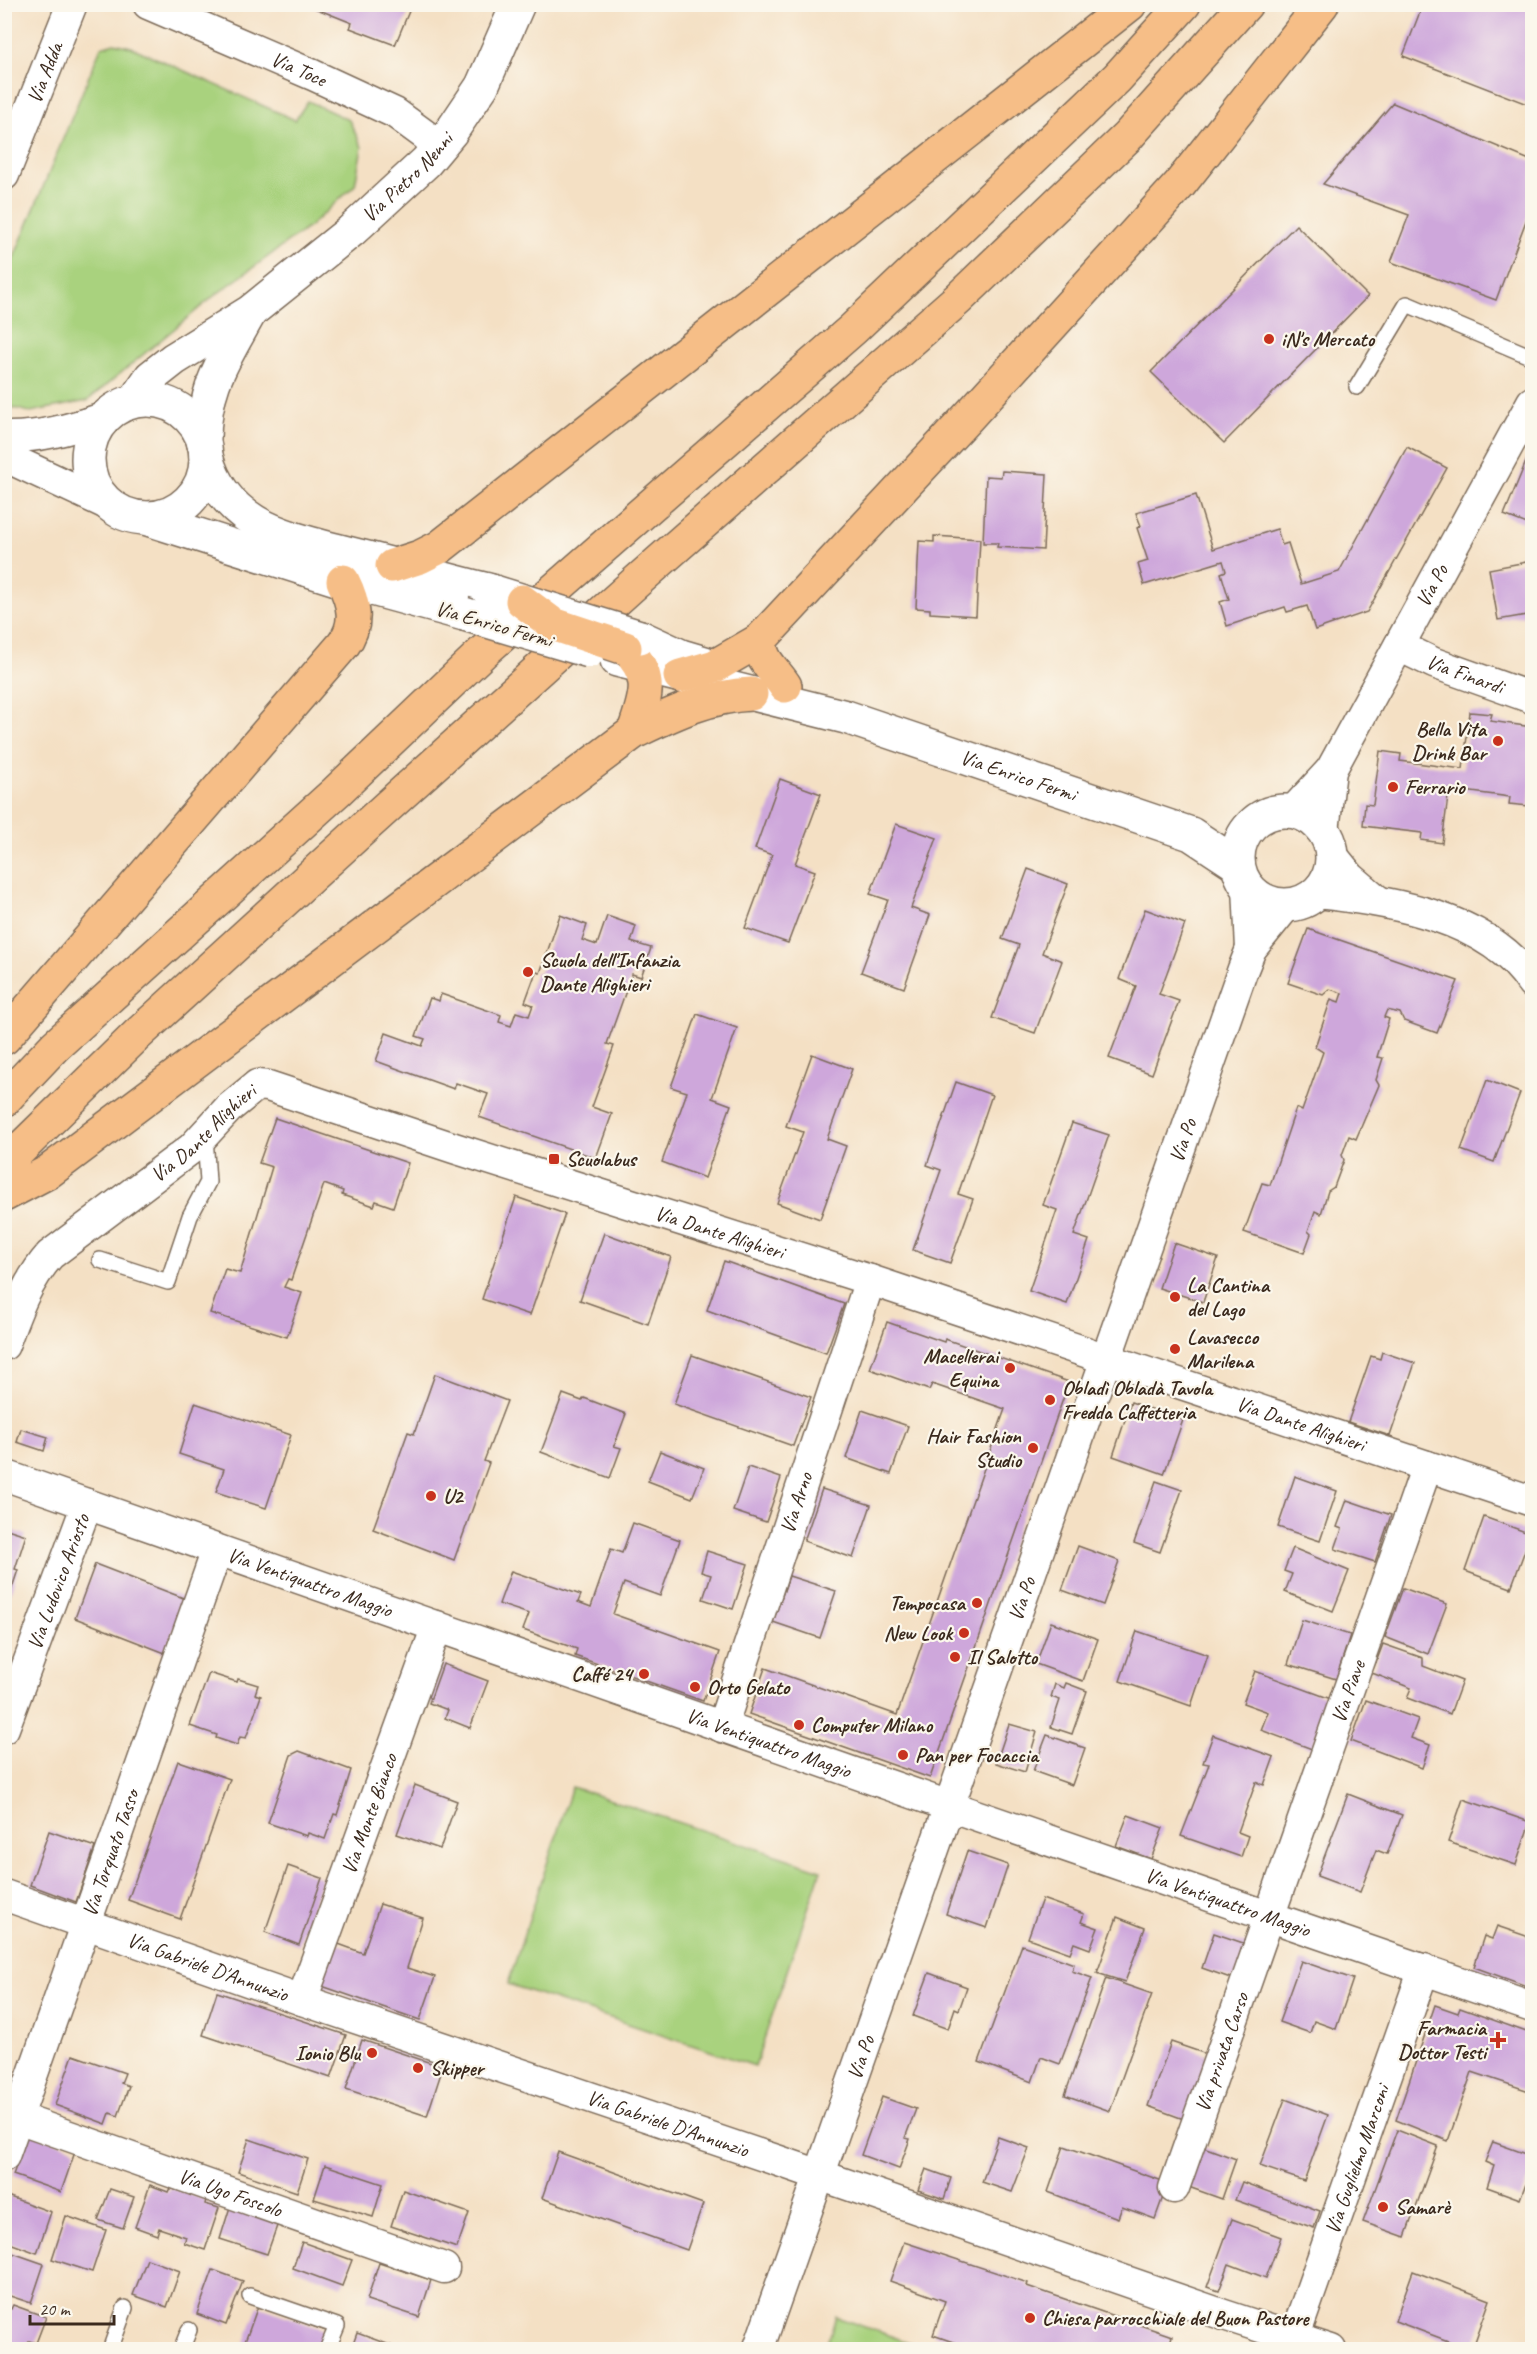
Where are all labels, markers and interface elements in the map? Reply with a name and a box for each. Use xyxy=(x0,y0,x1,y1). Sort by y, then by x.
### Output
street label: Via Adda xyxy=(21,36,69,107)
street label: Via Toce xyxy=(267,46,332,93)
street label: Via Pietro Nenni xyxy=(356,125,460,228)
place label: iN's Mercato xyxy=(1281,326,1375,352)
marker: iN's Mercato xyxy=(1262,332,1276,346)
street label: Via Po xyxy=(1410,558,1455,611)
street label: Via Enrico Fermi xyxy=(433,595,558,654)
street label: Via Finardi xyxy=(1422,648,1510,701)
place label: Bella Vita Drink Bar xyxy=(1412,716,1488,766)
marker: Bella Vita Drink Bar xyxy=(1491,734,1505,748)
street label: Via Enrico Fermi xyxy=(957,744,1082,808)
place label: Ferrario xyxy=(1405,774,1466,800)
marker: Ferrario xyxy=(1386,780,1400,794)
place label: Scuola dell'Infanzia Dante Alighieri xyxy=(540,947,681,997)
marker: Scuola dell'Infanzia Dante Alighieri xyxy=(521,965,535,979)
street label: Via Dante Alighieri xyxy=(145,1076,264,1188)
street label: Via Po xyxy=(1163,1114,1203,1166)
place label: Scuolabus xyxy=(566,1146,639,1172)
marker: Scuolabus xyxy=(547,1152,561,1166)
street label: Via Dante Alighieri xyxy=(652,1200,790,1266)
place label: La Cantina del Lago xyxy=(1187,1272,1271,1322)
marker: La Cantina del Lago xyxy=(1168,1290,1182,1304)
place label: Lavasecco Marilena xyxy=(1187,1324,1259,1374)
marker: Lavasecco Marilena xyxy=(1168,1342,1182,1356)
place label: Macellerai Equina xyxy=(923,1343,1001,1393)
marker: Macellerai Equina xyxy=(1003,1361,1017,1375)
place label: Obladì Obladà Tavola Fredda Caffetteria xyxy=(1062,1375,1214,1425)
street label: Via Dante Alighieri xyxy=(1233,1390,1372,1458)
marker: Obladì Obladà Tavola Fredda Caffetteria xyxy=(1043,1393,1057,1407)
place label: Hair Fashion Studio xyxy=(926,1423,1022,1473)
marker: Hair Fashion Studio xyxy=(1026,1441,1040,1455)
street label: Via Arno xyxy=(774,1468,819,1537)
place label: U2 xyxy=(443,1483,465,1509)
marker: U2 xyxy=(424,1489,438,1503)
street label: Via Ludovico Ariosto xyxy=(21,1509,96,1653)
street label: Via Ventiquattro Maggio xyxy=(224,1541,397,1623)
street label: Via Po xyxy=(1002,1572,1042,1624)
place label: Tempocasa xyxy=(889,1590,967,1616)
marker: Tempocasa xyxy=(970,1596,984,1610)
place label: New Look xyxy=(884,1620,954,1646)
marker: New Look xyxy=(957,1626,971,1640)
place label: Il Salotto xyxy=(967,1644,1039,1670)
marker: Il Salotto xyxy=(948,1650,962,1664)
street label: Via Piave xyxy=(1325,1656,1371,1726)
place label: Caffé 24 xyxy=(571,1661,635,1687)
marker: Caffé 24 xyxy=(637,1667,651,1681)
place label: Orto Gelato xyxy=(707,1674,791,1700)
marker: Orto Gelato xyxy=(688,1680,702,1694)
street label: Via Ventiquattro Maggio xyxy=(683,1702,856,1784)
place label: Computer Milano xyxy=(811,1712,934,1738)
marker: Computer Milano xyxy=(792,1718,806,1732)
place label: Pan per Focaccia xyxy=(915,1742,1040,1768)
street label: Via Monte Bianco xyxy=(336,1748,403,1878)
marker: Pan per Focaccia xyxy=(896,1748,910,1762)
street label: Via Torquato Tasso xyxy=(76,1784,146,1920)
street label: Via Ventiquattro Maggio xyxy=(1142,1862,1315,1943)
street label: Via Gabriele D'Annunzio xyxy=(124,1926,293,2008)
street label: Via privata Carso xyxy=(1189,1988,1255,2115)
place label: Farmacia Dottor Testi xyxy=(1398,2015,1489,2065)
street label: Via Po xyxy=(841,2031,881,2083)
marker: Farmacia Dottor Testi xyxy=(1491,2033,1505,2047)
place label: Ionio Blu xyxy=(295,2040,362,2066)
marker: Ionio Blu xyxy=(365,2046,379,2060)
place label: Skipper xyxy=(430,2055,486,2081)
marker: Skipper xyxy=(411,2061,425,2075)
street label: Via Guglielmo Marconi xyxy=(1319,2079,1396,2237)
street label: Via Gabriele D'Annunzio xyxy=(584,2084,753,2163)
street label: Via Ugo Foscolo xyxy=(175,2163,287,2223)
place label: Samarè xyxy=(1395,2194,1452,2220)
marker: Samarè xyxy=(1376,2200,1390,2214)
scale bar xyxy=(30,2288,114,2326)
text: 20 m xyxy=(39,2298,72,2320)
place label: Chiesa parrocchiale del Buon Pastore xyxy=(1042,2305,1311,2331)
marker: Chiesa parrocchiale del Buon Pastore xyxy=(1023,2311,1037,2325)

